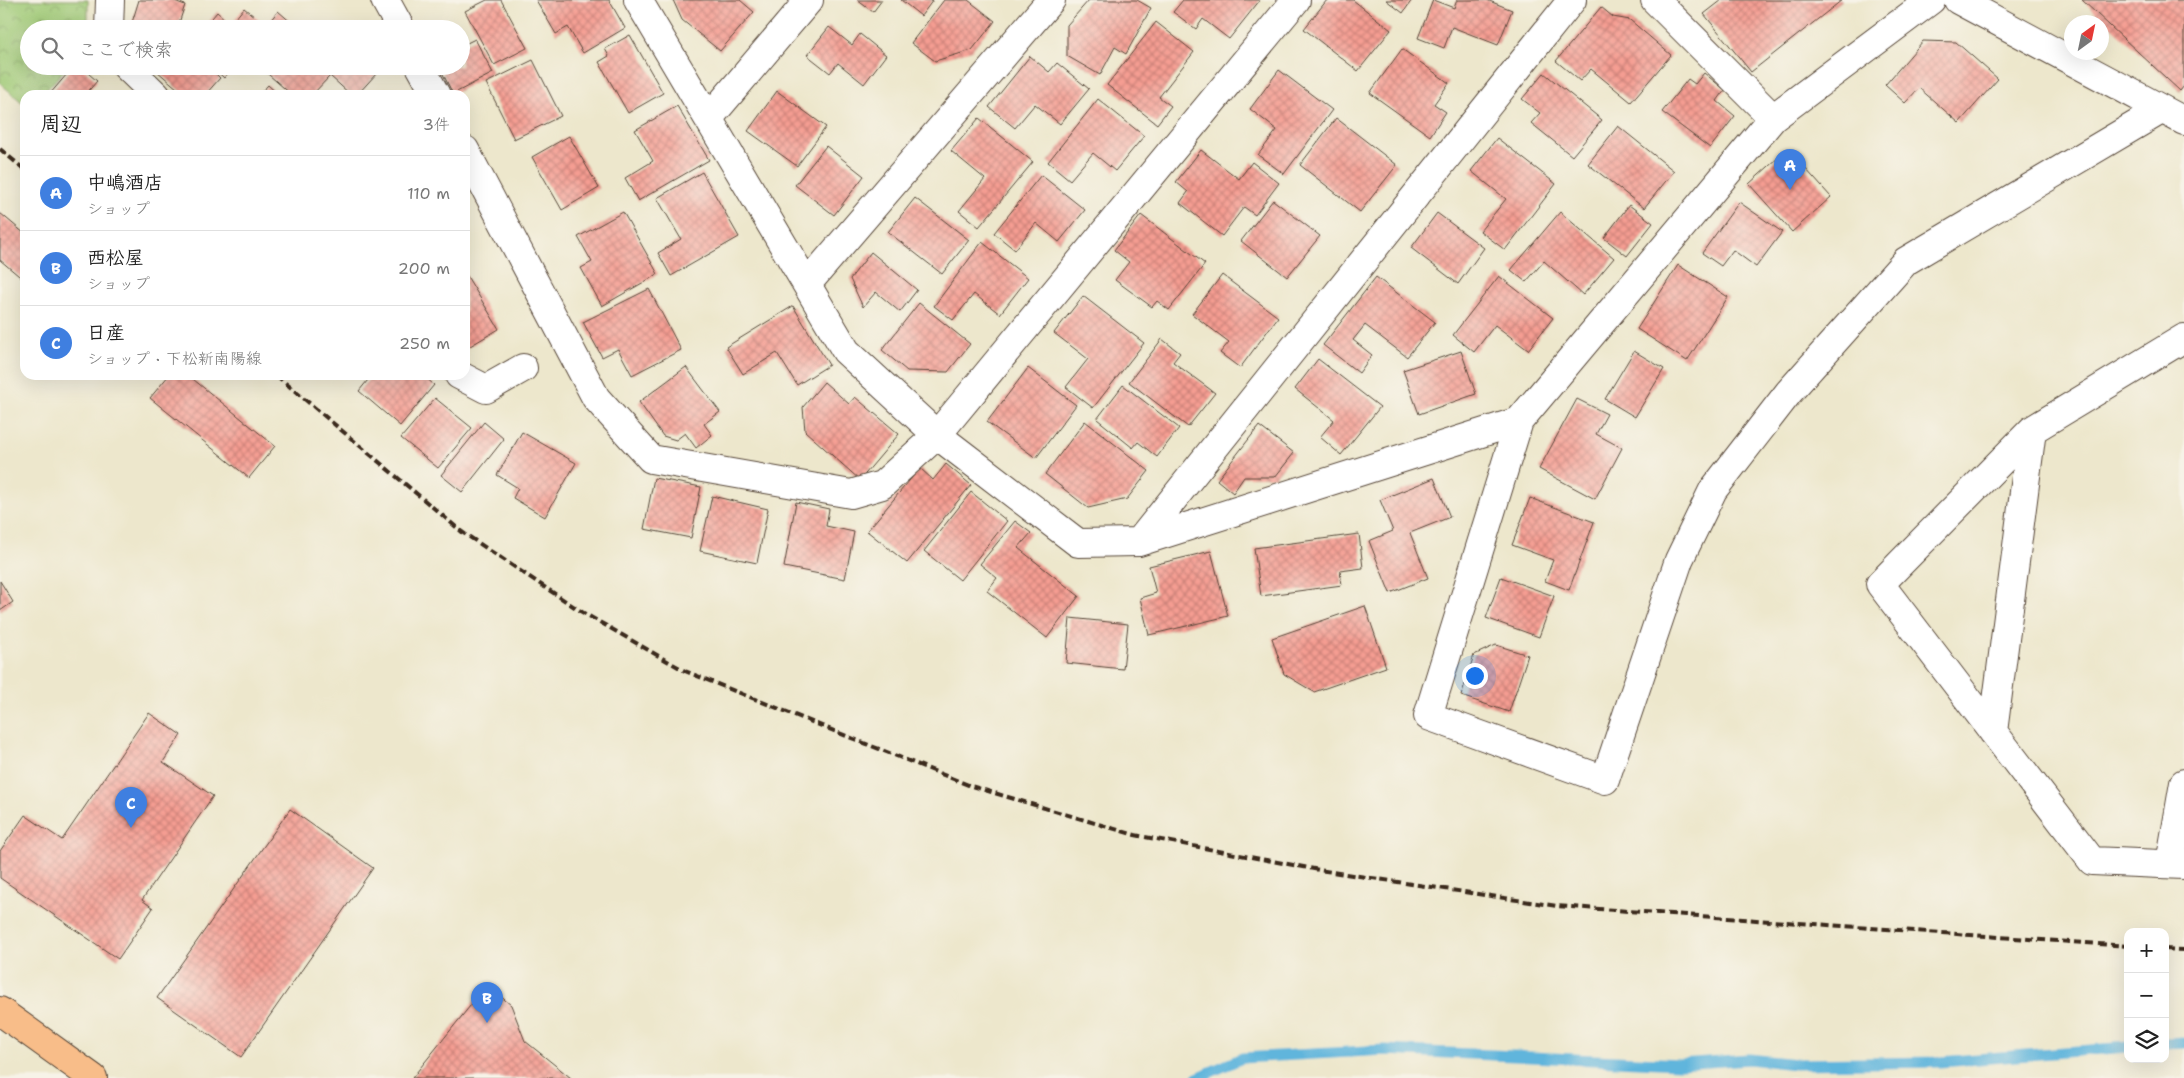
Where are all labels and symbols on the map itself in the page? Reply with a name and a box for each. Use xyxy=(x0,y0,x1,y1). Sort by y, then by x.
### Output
north arrow xyxy=(2064,15,2109,60)
pin: A xyxy=(1774,149,1806,190)
your location xyxy=(1462,663,1488,689)
pin: C xyxy=(115,787,147,828)
pin: B xyxy=(471,982,503,1023)

